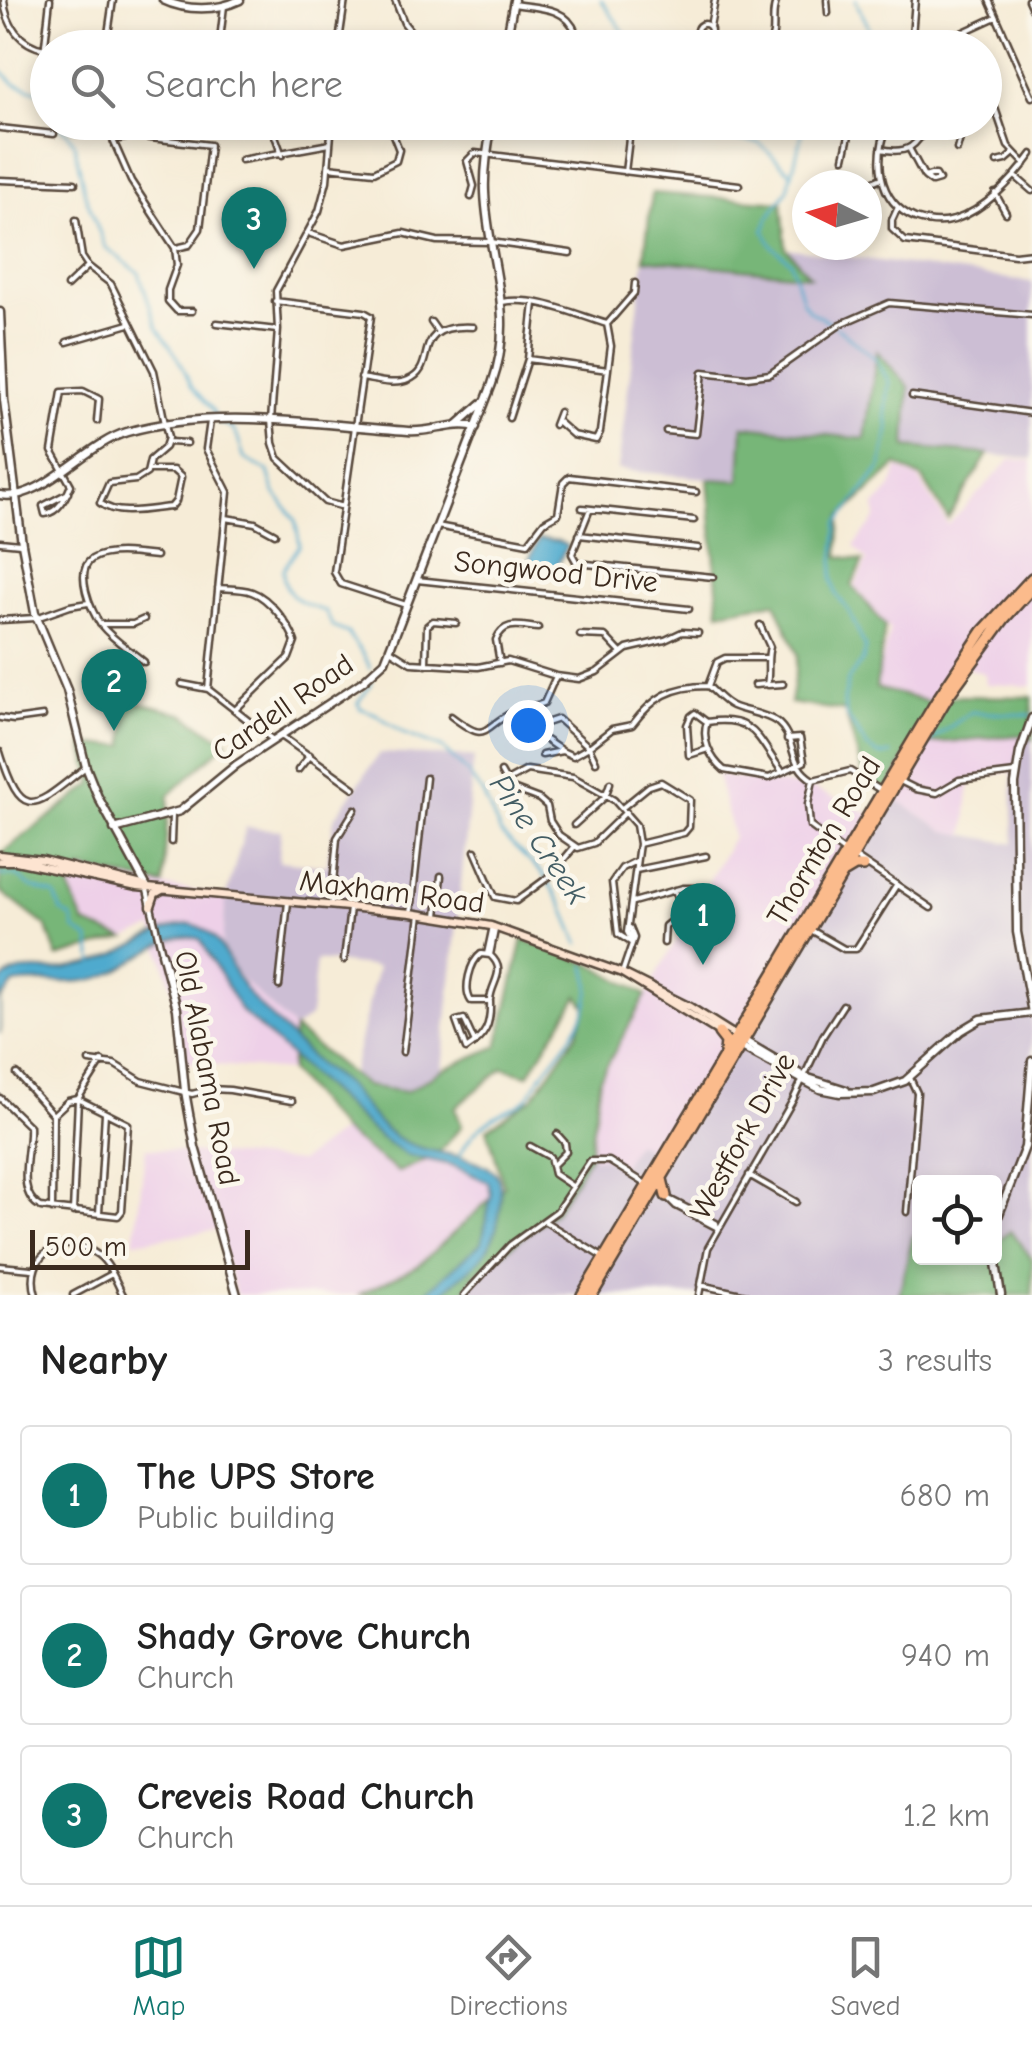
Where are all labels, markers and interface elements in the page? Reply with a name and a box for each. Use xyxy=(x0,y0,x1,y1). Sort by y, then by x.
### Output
search box xyxy=(30,30,1002,140)
icon: search xyxy=(65,58,120,113)
text: Search here xyxy=(145,63,343,107)
north arrow xyxy=(792,170,882,260)
pin: 3 xyxy=(222,186,286,269)
street label: Songwood Drive xyxy=(452,544,660,600)
street label: Cardell Road xyxy=(206,647,360,769)
pin: 2 xyxy=(82,648,146,731)
your location xyxy=(503,700,554,751)
street label: Thornton Road xyxy=(760,750,888,932)
water label: Pine Creek xyxy=(482,767,596,911)
street label: Maxham Road xyxy=(298,863,486,921)
pin: 1 xyxy=(670,882,736,965)
street label: Old Alabama Road xyxy=(167,948,247,1188)
street label: Westfork Drive xyxy=(683,1047,803,1225)
map controls xyxy=(912,1175,1002,1265)
button: locate xyxy=(912,1175,1002,1265)
scale bar xyxy=(30,1225,250,1270)
text: 500 m xyxy=(45,1231,127,1263)
text: Nearby xyxy=(40,1336,167,1385)
text: 3 results xyxy=(878,1342,992,1379)
text: The UPS Store xyxy=(137,1455,375,1499)
text: 1 xyxy=(68,1477,81,1514)
text: 680 m xyxy=(900,1477,990,1514)
text: Public building xyxy=(137,1499,335,1536)
text: Shady Grove Church xyxy=(137,1615,471,1659)
text: 2 xyxy=(67,1637,82,1674)
text: 940 m xyxy=(901,1637,990,1674)
text: Church xyxy=(137,1659,234,1696)
text: Creveis Road Church xyxy=(137,1775,475,1819)
text: 3 xyxy=(67,1797,82,1834)
text: 1.2 km xyxy=(903,1797,990,1834)
text: Church xyxy=(137,1819,234,1856)
tab: Map xyxy=(131,1930,186,2022)
tab: Directions xyxy=(449,1930,568,2022)
tab: Saved xyxy=(831,1930,901,2022)

